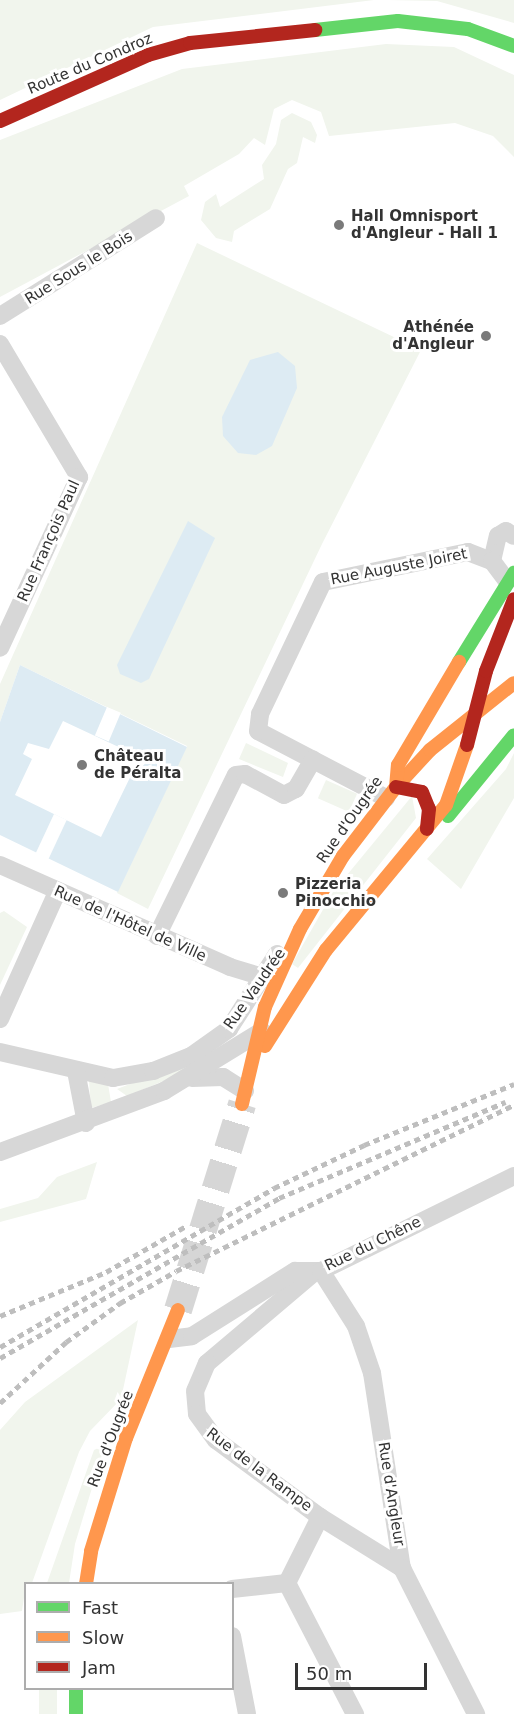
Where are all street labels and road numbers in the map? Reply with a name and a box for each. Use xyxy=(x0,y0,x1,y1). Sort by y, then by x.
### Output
street label: Route du Condroz xyxy=(25,30,155,98)
street label: Rue Sous le Bois xyxy=(22,228,136,308)
street label: Rue François Paul xyxy=(14,477,84,605)
street label: Rue Auguste Joiret xyxy=(329,545,469,589)
street label: Rue d'Ougrée xyxy=(313,773,387,867)
street label: Rue de l'Hôtel de Ville xyxy=(51,882,209,966)
street label: Rue Vaudrée xyxy=(220,945,290,1033)
street label: Rue du Chêne xyxy=(322,1213,424,1275)
street label: Rue d'Ougrée xyxy=(84,1388,138,1490)
street label: Rue de la Rampe xyxy=(203,1424,315,1516)
street label: Rue d'Angleur xyxy=(374,1441,408,1547)

